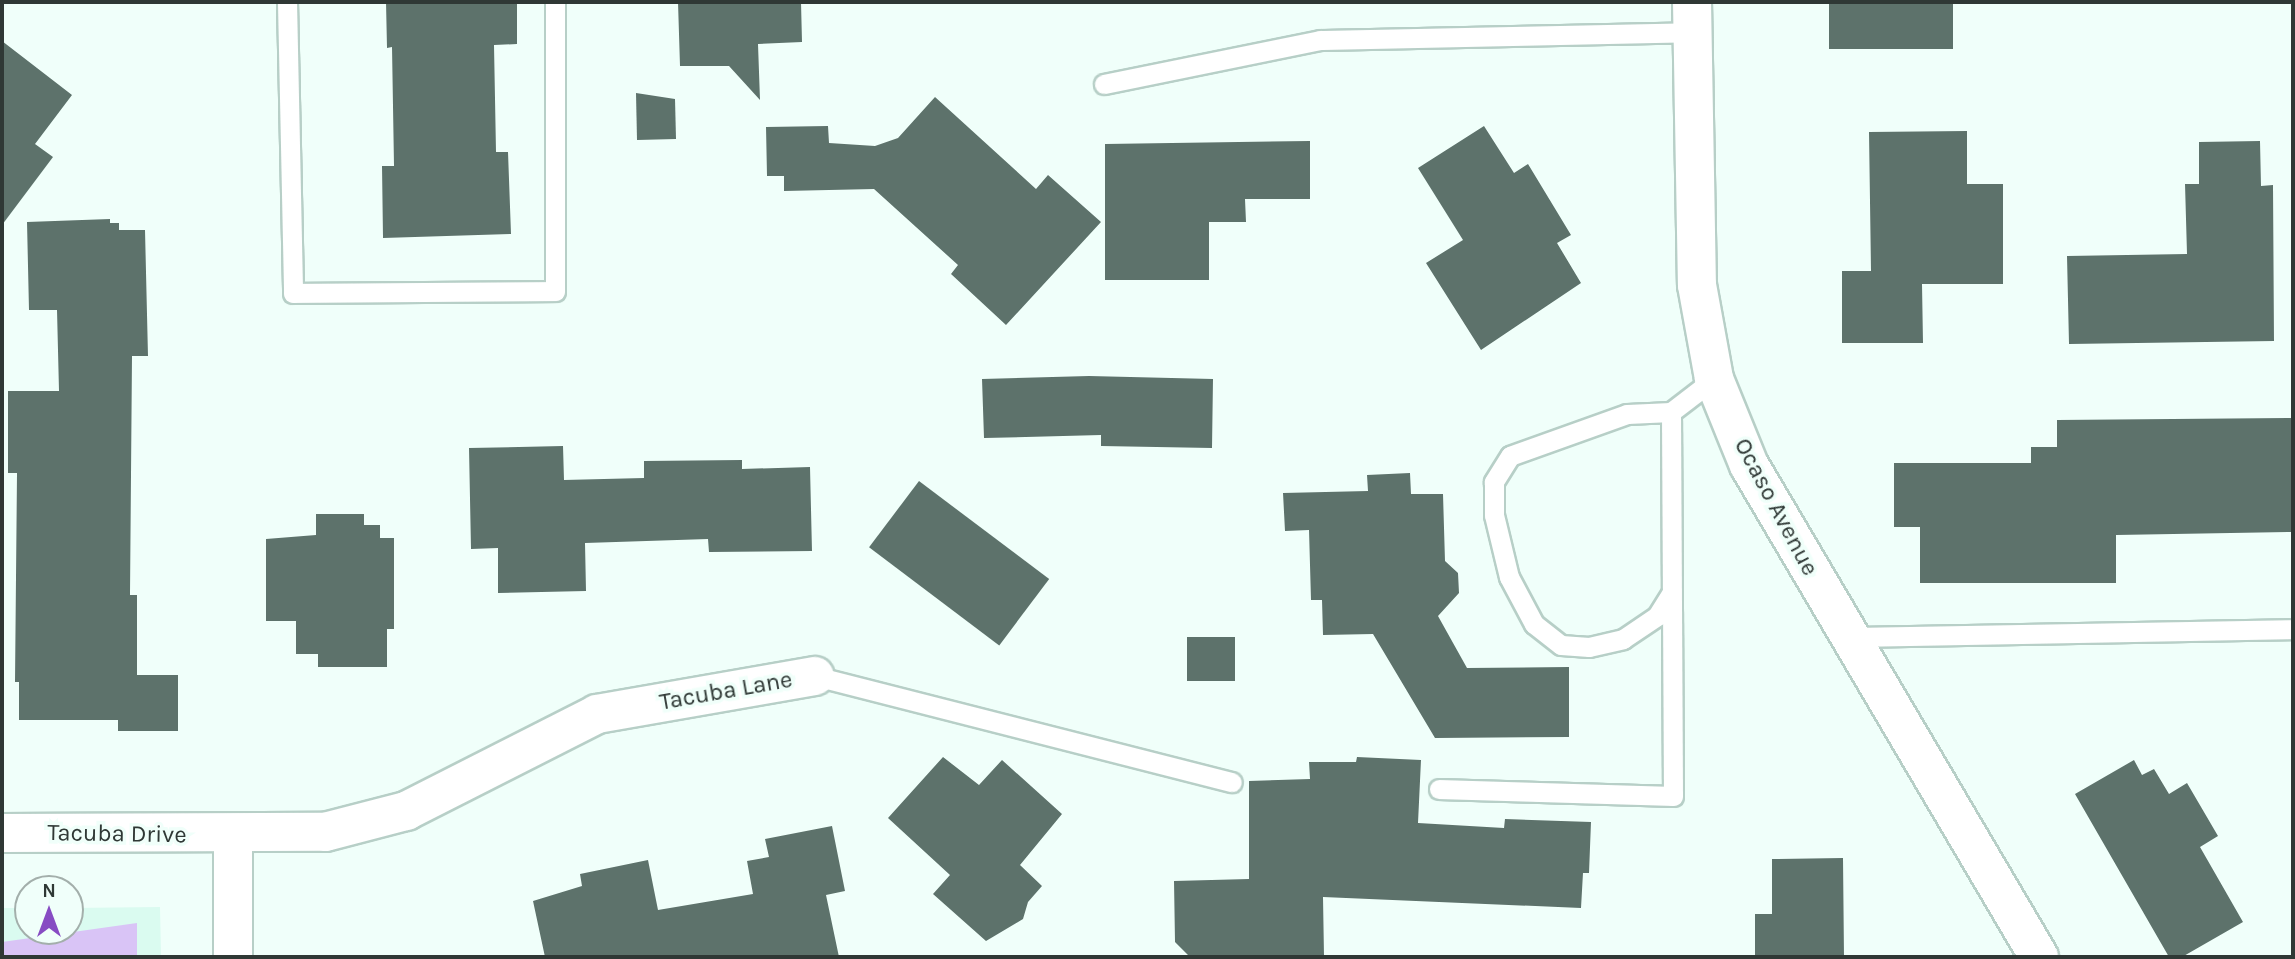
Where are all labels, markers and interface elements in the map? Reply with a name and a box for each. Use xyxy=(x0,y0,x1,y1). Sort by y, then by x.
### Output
street label: Ocaso Avenue xyxy=(1728,433,1824,581)
street label: Tacuba Lane xyxy=(657,665,795,717)
street label: Tacuba Drive xyxy=(47,818,187,850)
north arrow xyxy=(14,875,84,945)
text: N xyxy=(42,880,56,902)

